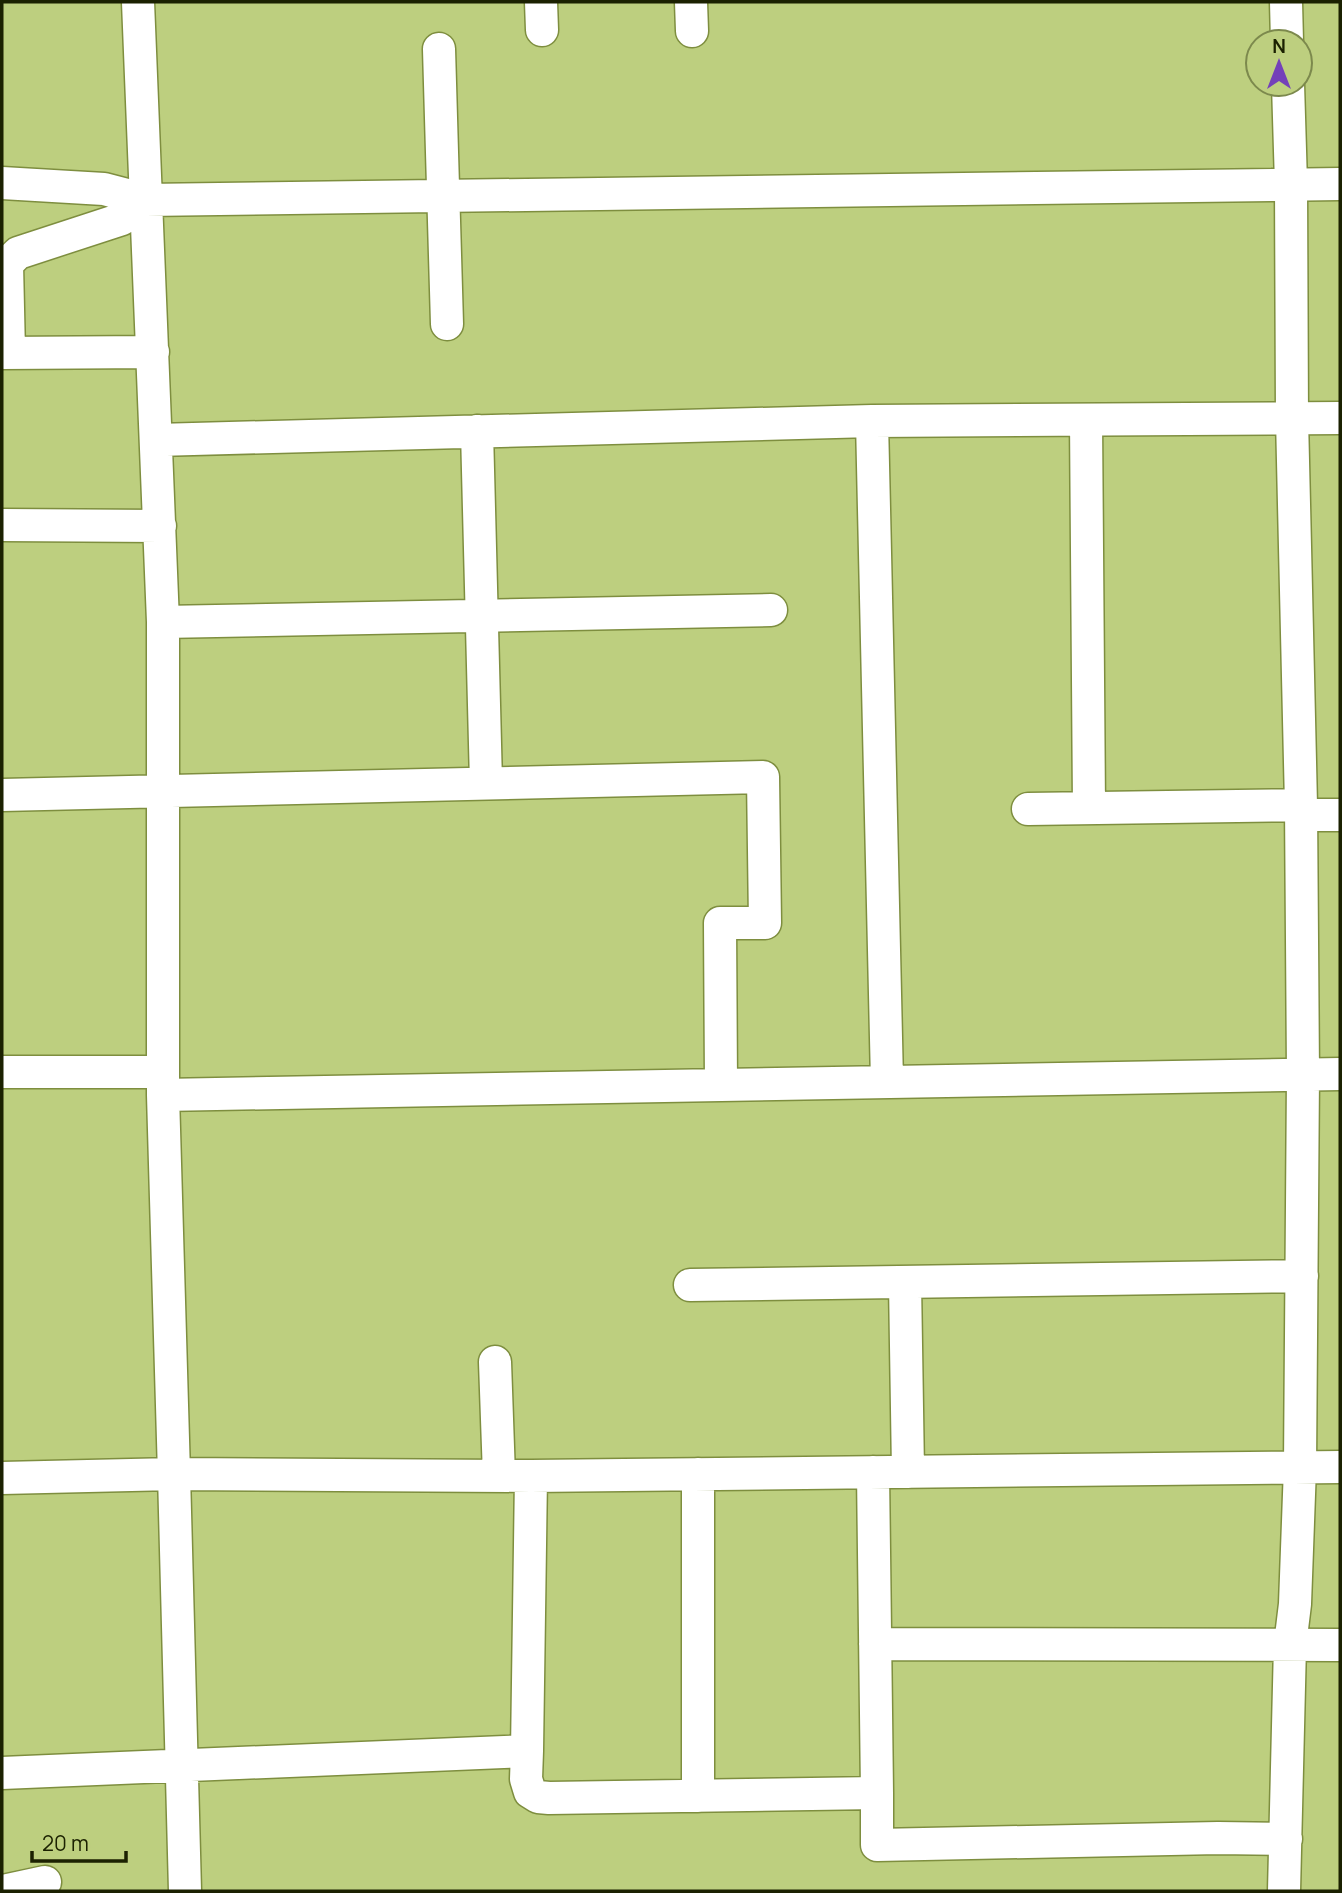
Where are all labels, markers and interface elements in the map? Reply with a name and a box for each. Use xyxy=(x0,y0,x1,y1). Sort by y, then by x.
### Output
north arrow xyxy=(1244,28,1314,98)
text: N xyxy=(1272,33,1286,59)
scale bar xyxy=(32,1820,126,1864)
text: 20 m xyxy=(42,1829,89,1857)

